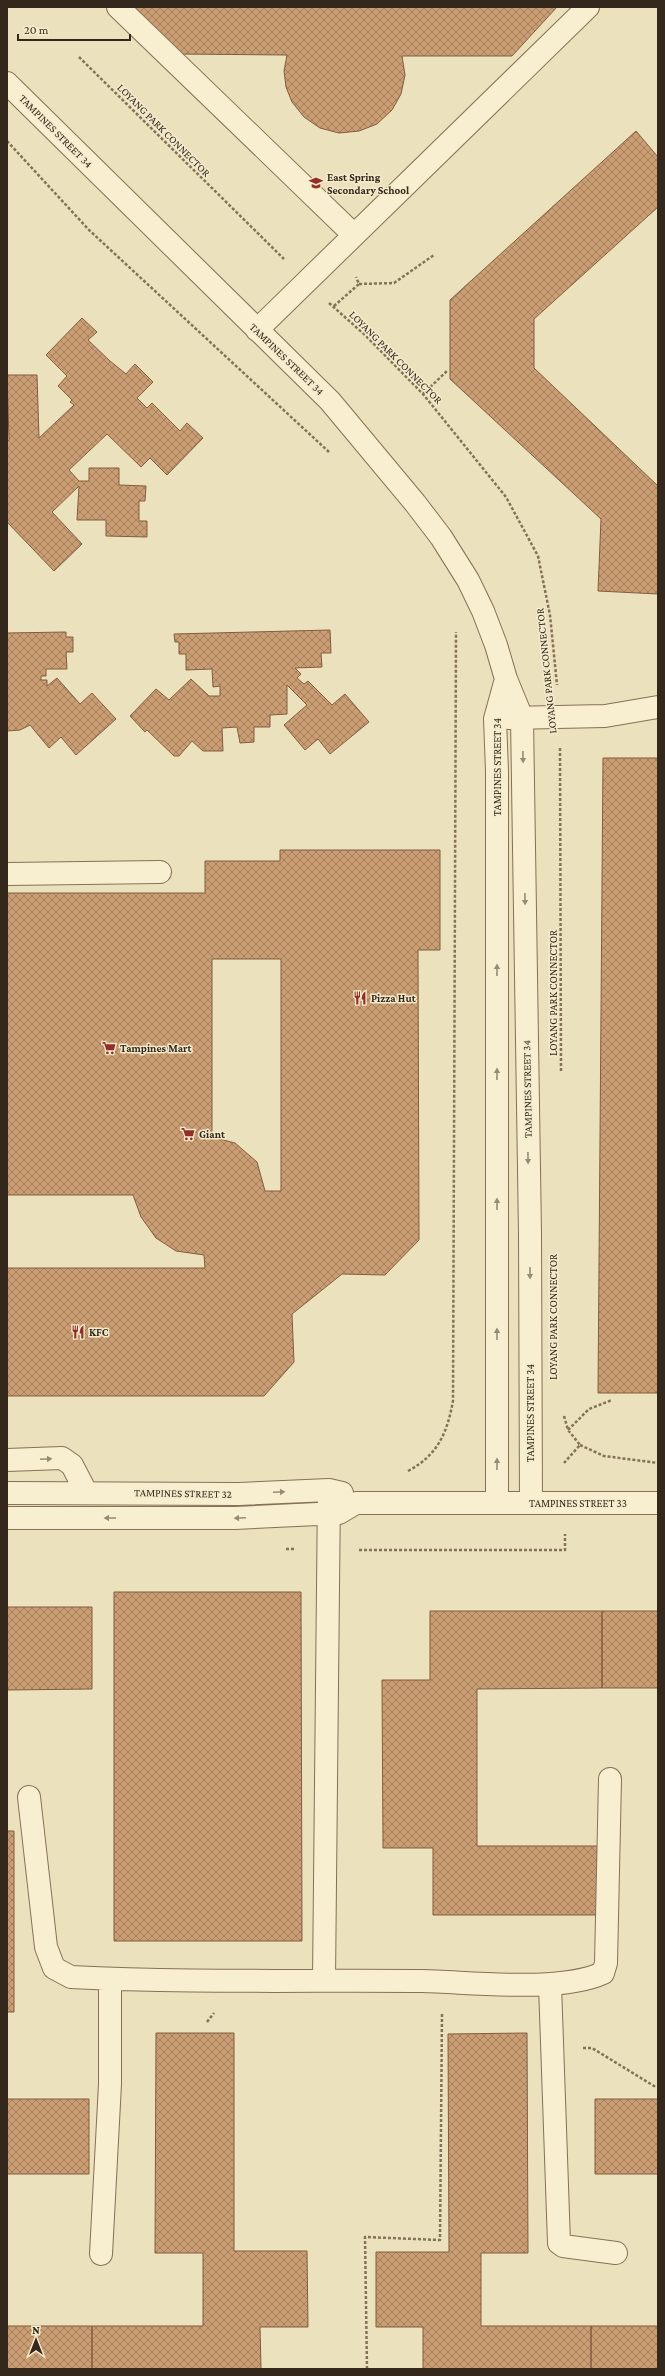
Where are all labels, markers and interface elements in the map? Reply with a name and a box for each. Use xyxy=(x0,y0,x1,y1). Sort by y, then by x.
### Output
scale bar xyxy=(18,16,130,42)
text: 20 m xyxy=(24,23,49,37)
street label: LOYANG PARK CONNECTOR xyxy=(115,81,214,180)
street label: TAMPINES STREET 34 xyxy=(17,92,95,170)
place label: East Spring Secondary School xyxy=(327,171,410,196)
school or university icon: East Spring Secondary School xyxy=(308,175,324,191)
street label: LOYANG PARK CONNECTOR xyxy=(347,308,446,407)
street label: TAMPINES STREET 34 xyxy=(247,321,327,398)
street label: LOYANG PARK CONNECTOR xyxy=(533,607,559,734)
street label: TAMPINES STREET 34 xyxy=(491,717,503,816)
one-way arrow xyxy=(520,751,526,764)
one-way arrow xyxy=(521,893,528,905)
street label: LOYANG PARK CONNECTOR xyxy=(547,929,559,1056)
one-way arrow xyxy=(494,963,500,976)
restaurant icon: Pizza Hut xyxy=(352,990,368,1006)
place label: Pizza Hut xyxy=(371,992,416,1004)
street label: TAMPINES STREET 34 xyxy=(520,1039,534,1138)
supermarket icon: Tampines Mart xyxy=(101,1040,117,1056)
place label: Tampines Mart xyxy=(120,1042,191,1054)
one-way arrow xyxy=(494,1067,500,1080)
supermarket icon: Giant xyxy=(180,1126,196,1142)
place label: Giant xyxy=(199,1128,225,1140)
one-way arrow xyxy=(525,1152,532,1164)
one-way arrow xyxy=(494,1197,500,1210)
street label: LOYANG PARK CONNECTOR xyxy=(547,1253,559,1380)
one-way arrow xyxy=(527,1267,533,1280)
restaurant icon: KFC xyxy=(70,1324,86,1340)
place label: KFC xyxy=(89,1326,109,1338)
one-way arrow xyxy=(494,1327,500,1340)
street label: TAMPINES STREET 34 xyxy=(524,1363,536,1462)
one-way arrow xyxy=(40,1456,53,1462)
one-way arrow xyxy=(494,1457,500,1470)
street label: TAMPINES STREET 32 xyxy=(134,1486,232,1500)
one-way arrow xyxy=(273,1489,286,1495)
street label: TAMPINES STREET 33 xyxy=(529,1497,627,1509)
one-way arrow xyxy=(234,1514,246,1521)
one-way arrow xyxy=(103,1515,116,1521)
north arrow xyxy=(16,2320,56,2360)
text: N xyxy=(32,2324,40,2336)

